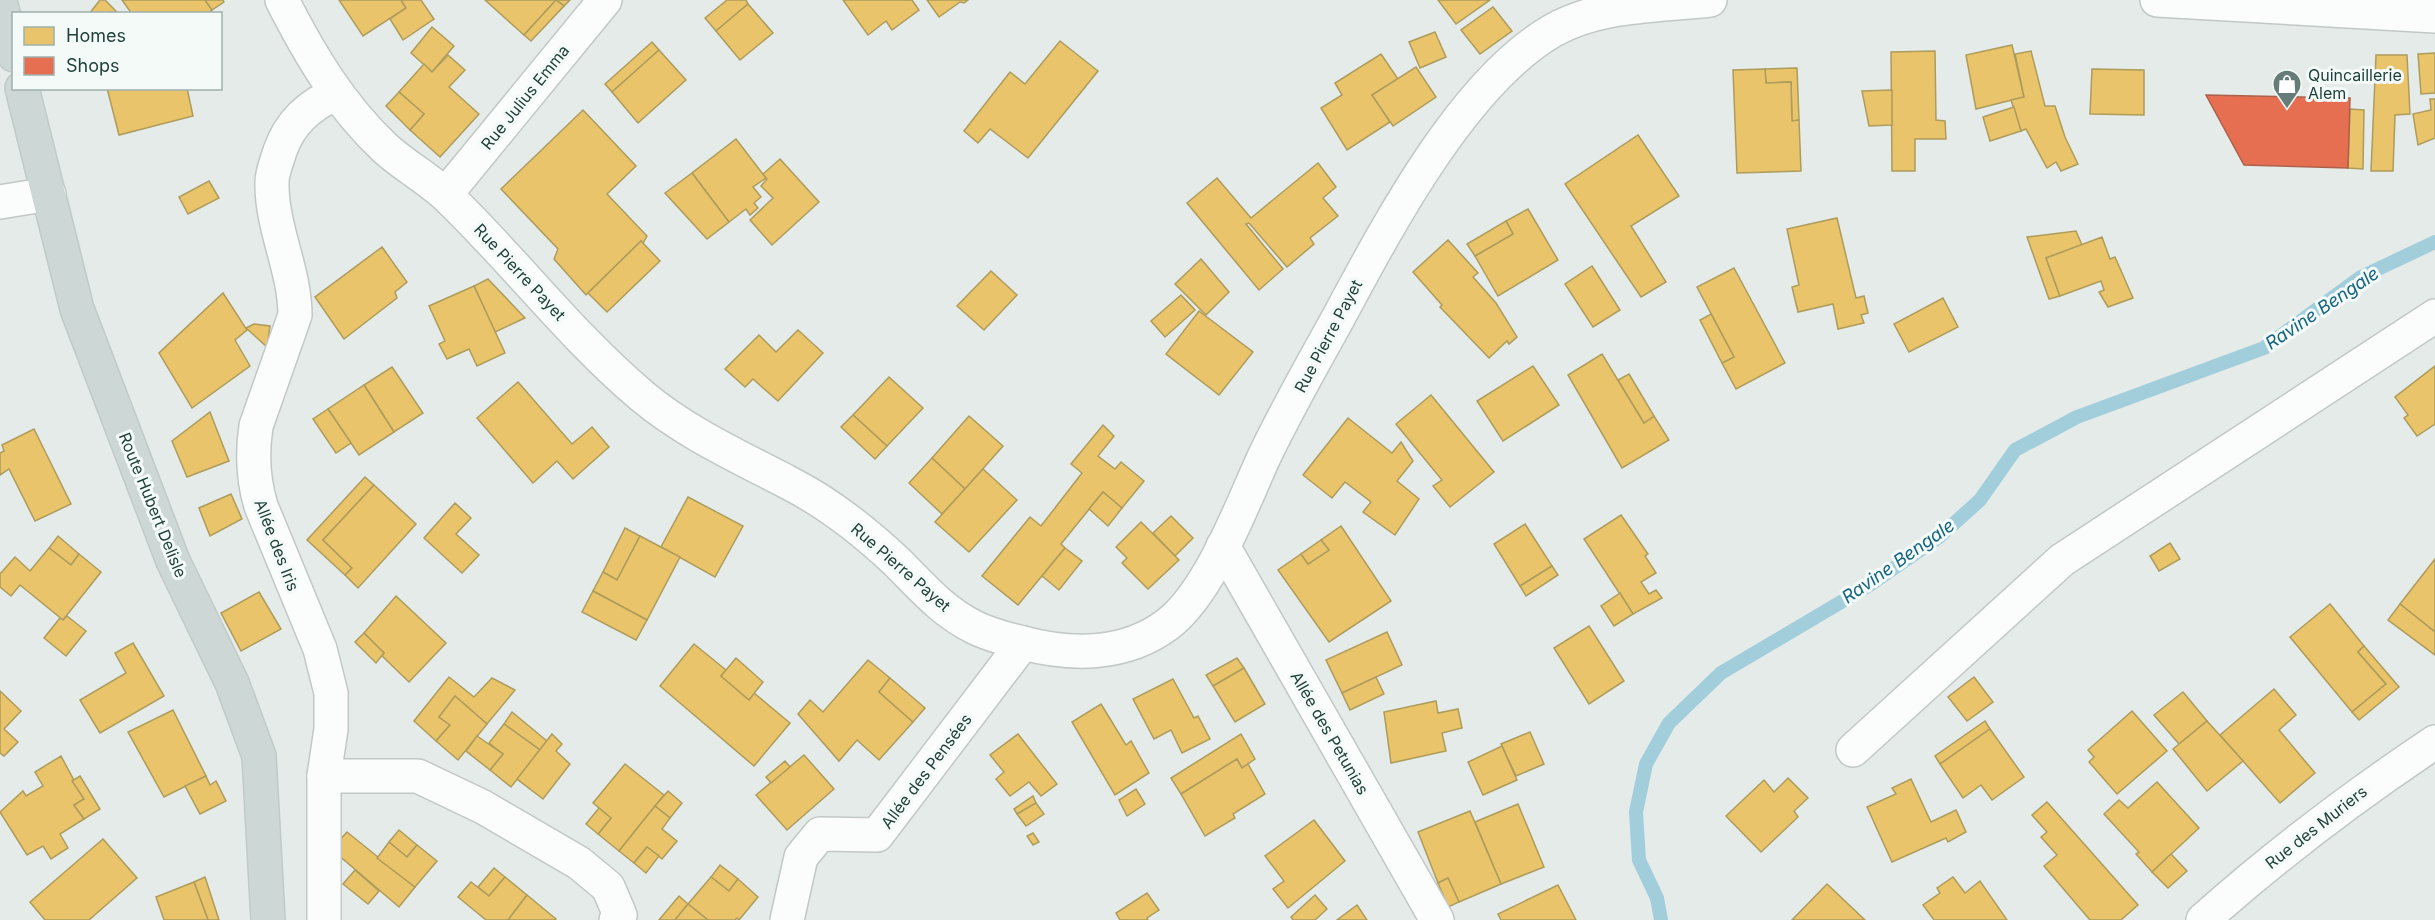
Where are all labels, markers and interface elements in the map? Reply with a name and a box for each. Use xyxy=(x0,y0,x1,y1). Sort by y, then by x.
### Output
legend xyxy=(12,12,222,90)
text: Homes xyxy=(66,25,126,46)
street label: Rue Julius Emma xyxy=(477,41,573,153)
text: Shops xyxy=(66,55,120,76)
place label: Quincaillerie Alem xyxy=(2308,65,2402,103)
shop icon: Quincaillerie Alem xyxy=(2271,68,2303,110)
street label: Rue Pierre Payet xyxy=(470,219,570,325)
water label: Ravine Bengale xyxy=(2261,262,2383,354)
street label: Rue Pierre Payet xyxy=(1290,276,1366,396)
street label: Route Hubert Delisle xyxy=(115,429,191,581)
street label: Allée des Iris xyxy=(250,496,304,594)
water label: Ravine Bengale xyxy=(1838,514,1958,608)
street label: Rue Pierre Payet xyxy=(847,518,955,616)
street label: Allée des Petunias xyxy=(1287,668,1373,798)
street label: Allée des Pensées xyxy=(876,710,976,832)
street label: Rue des Muriers xyxy=(2261,781,2371,873)

